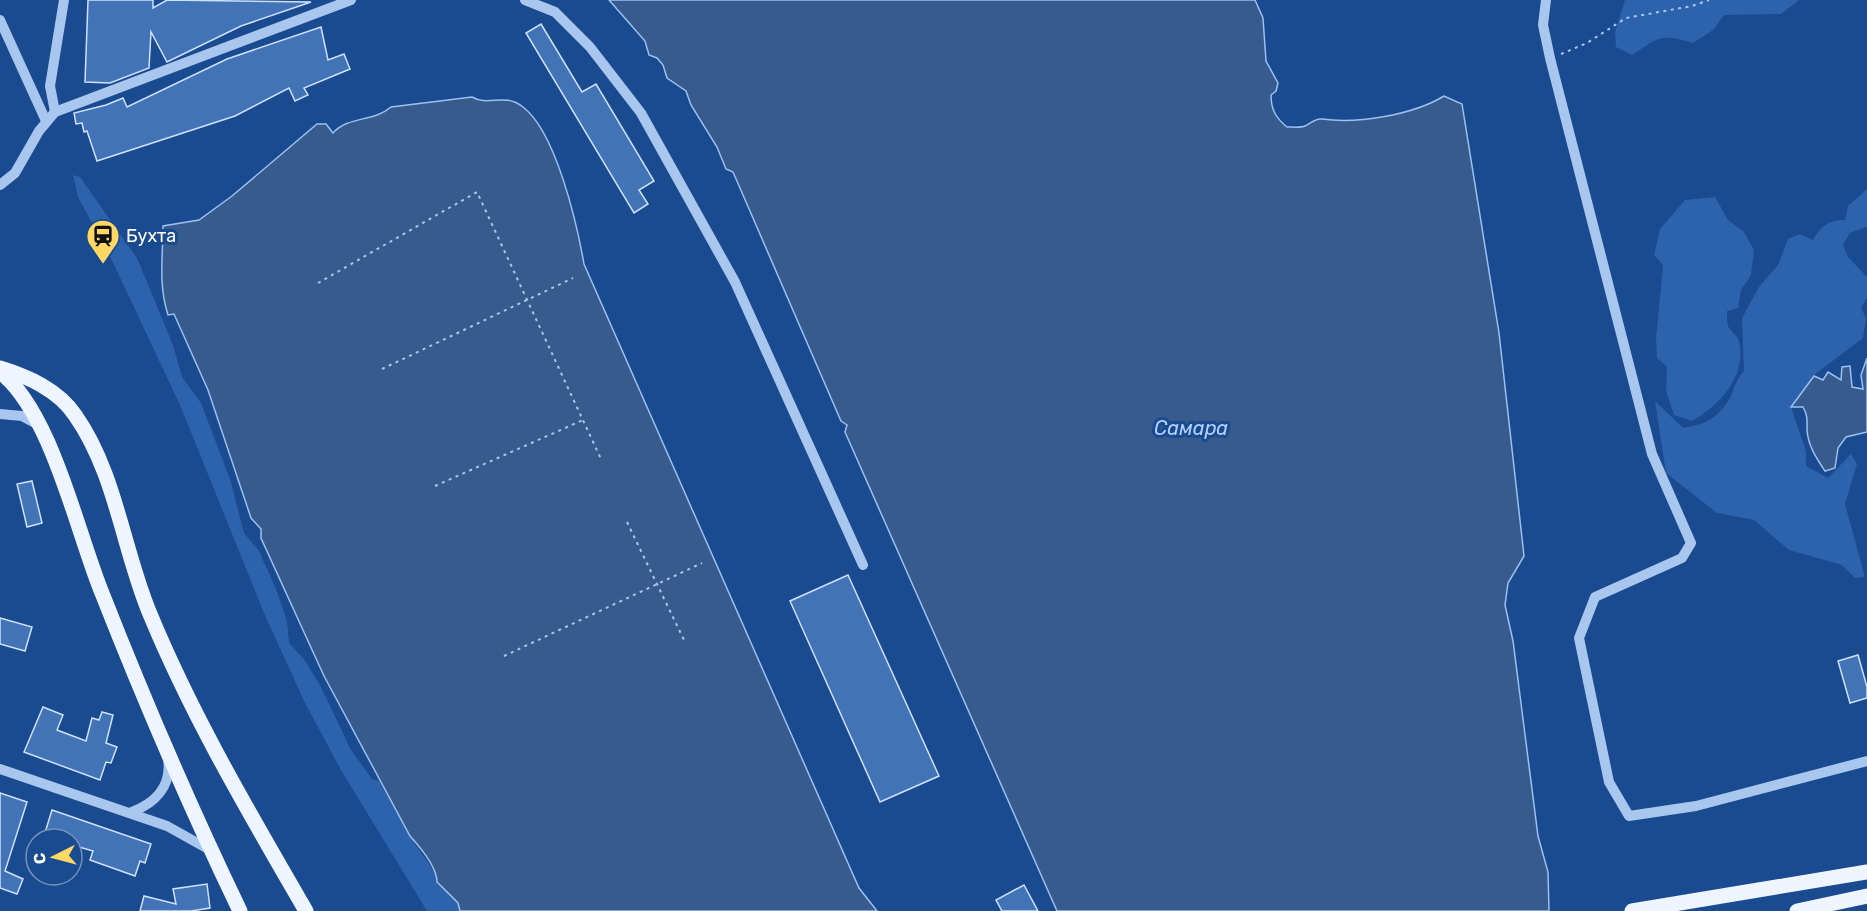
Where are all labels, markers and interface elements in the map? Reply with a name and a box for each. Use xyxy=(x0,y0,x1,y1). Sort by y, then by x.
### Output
station icon: Бухта xyxy=(85,218,121,265)
place label: Бухта xyxy=(126,225,176,247)
water label: Самара xyxy=(1154,416,1228,440)
north arrow xyxy=(24,827,84,887)
text: С xyxy=(30,852,50,865)

